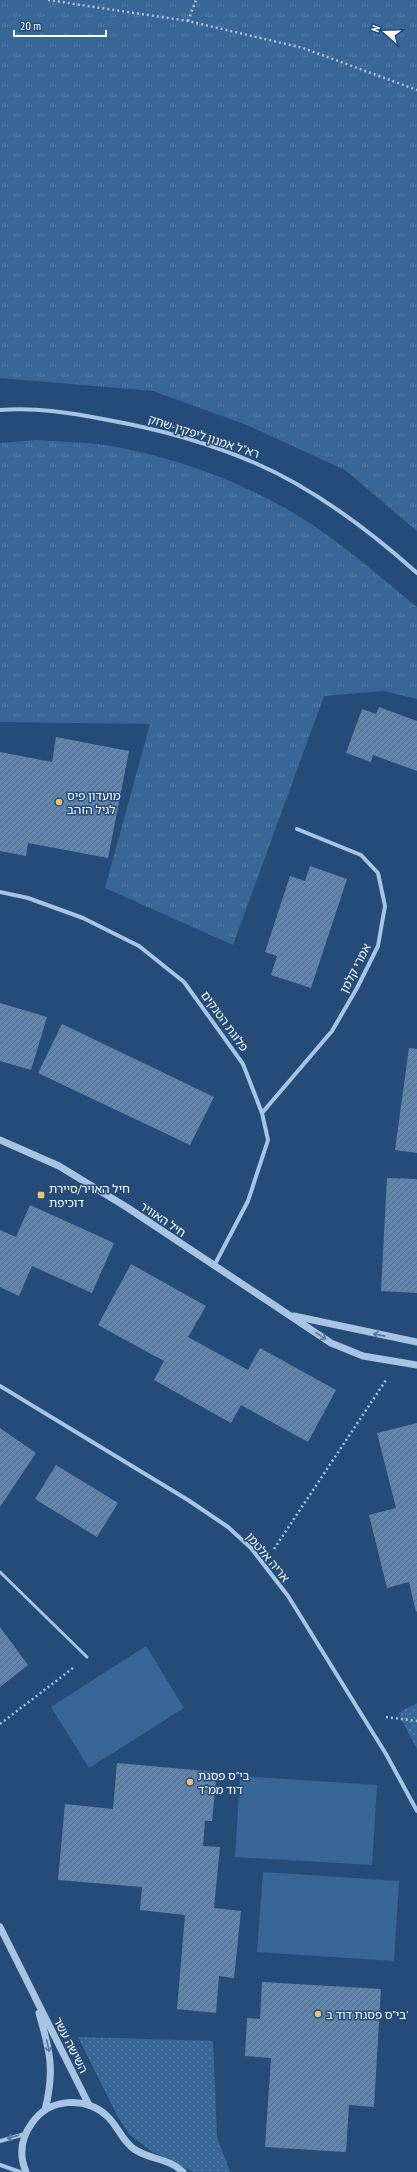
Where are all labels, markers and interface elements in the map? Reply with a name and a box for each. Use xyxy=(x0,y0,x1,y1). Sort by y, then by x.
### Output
scale bar xyxy=(14,12,106,38)
north arrow xyxy=(365,12,405,52)
text: 20 m xyxy=(20,18,41,33)
text: N xyxy=(368,23,383,34)
street label: רא"ל אמנון ליפקין-שחק xyxy=(147,411,261,461)
place label: מועדון פיס לגיל הזהב xyxy=(67,788,121,817)
marker: מועדון פיס לגיל הזהב xyxy=(54,797,64,807)
street label: אמרי קלמן xyxy=(336,940,374,995)
street label: פלוגת הטנקים xyxy=(198,988,252,1054)
place label: חיל האויר/סיירת דוכיפת xyxy=(49,1181,130,1210)
marker: חיל האויר/סיירת דוכיפת xyxy=(36,1190,46,1200)
street label: חיל האוויר xyxy=(137,1198,189,1240)
one-way arrow xyxy=(372,1331,385,1339)
one-way arrow xyxy=(315,1332,326,1340)
street label: אריה אלטמן xyxy=(243,1529,293,1585)
place label: בי"ס פסגת דוד ממ"ד xyxy=(198,1768,250,1797)
marker: בי"ס פסגת דוד ממ"ד xyxy=(185,1777,195,1787)
place label: בי"ס פסגת דוד ב' xyxy=(326,2007,408,2022)
marker: בי"ס פסגת דוד ב' xyxy=(313,2009,323,2019)
street label: השישה עשר xyxy=(51,2015,91,2075)
one-way arrow xyxy=(45,2040,53,2053)
one-way arrow xyxy=(7,2134,20,2141)

